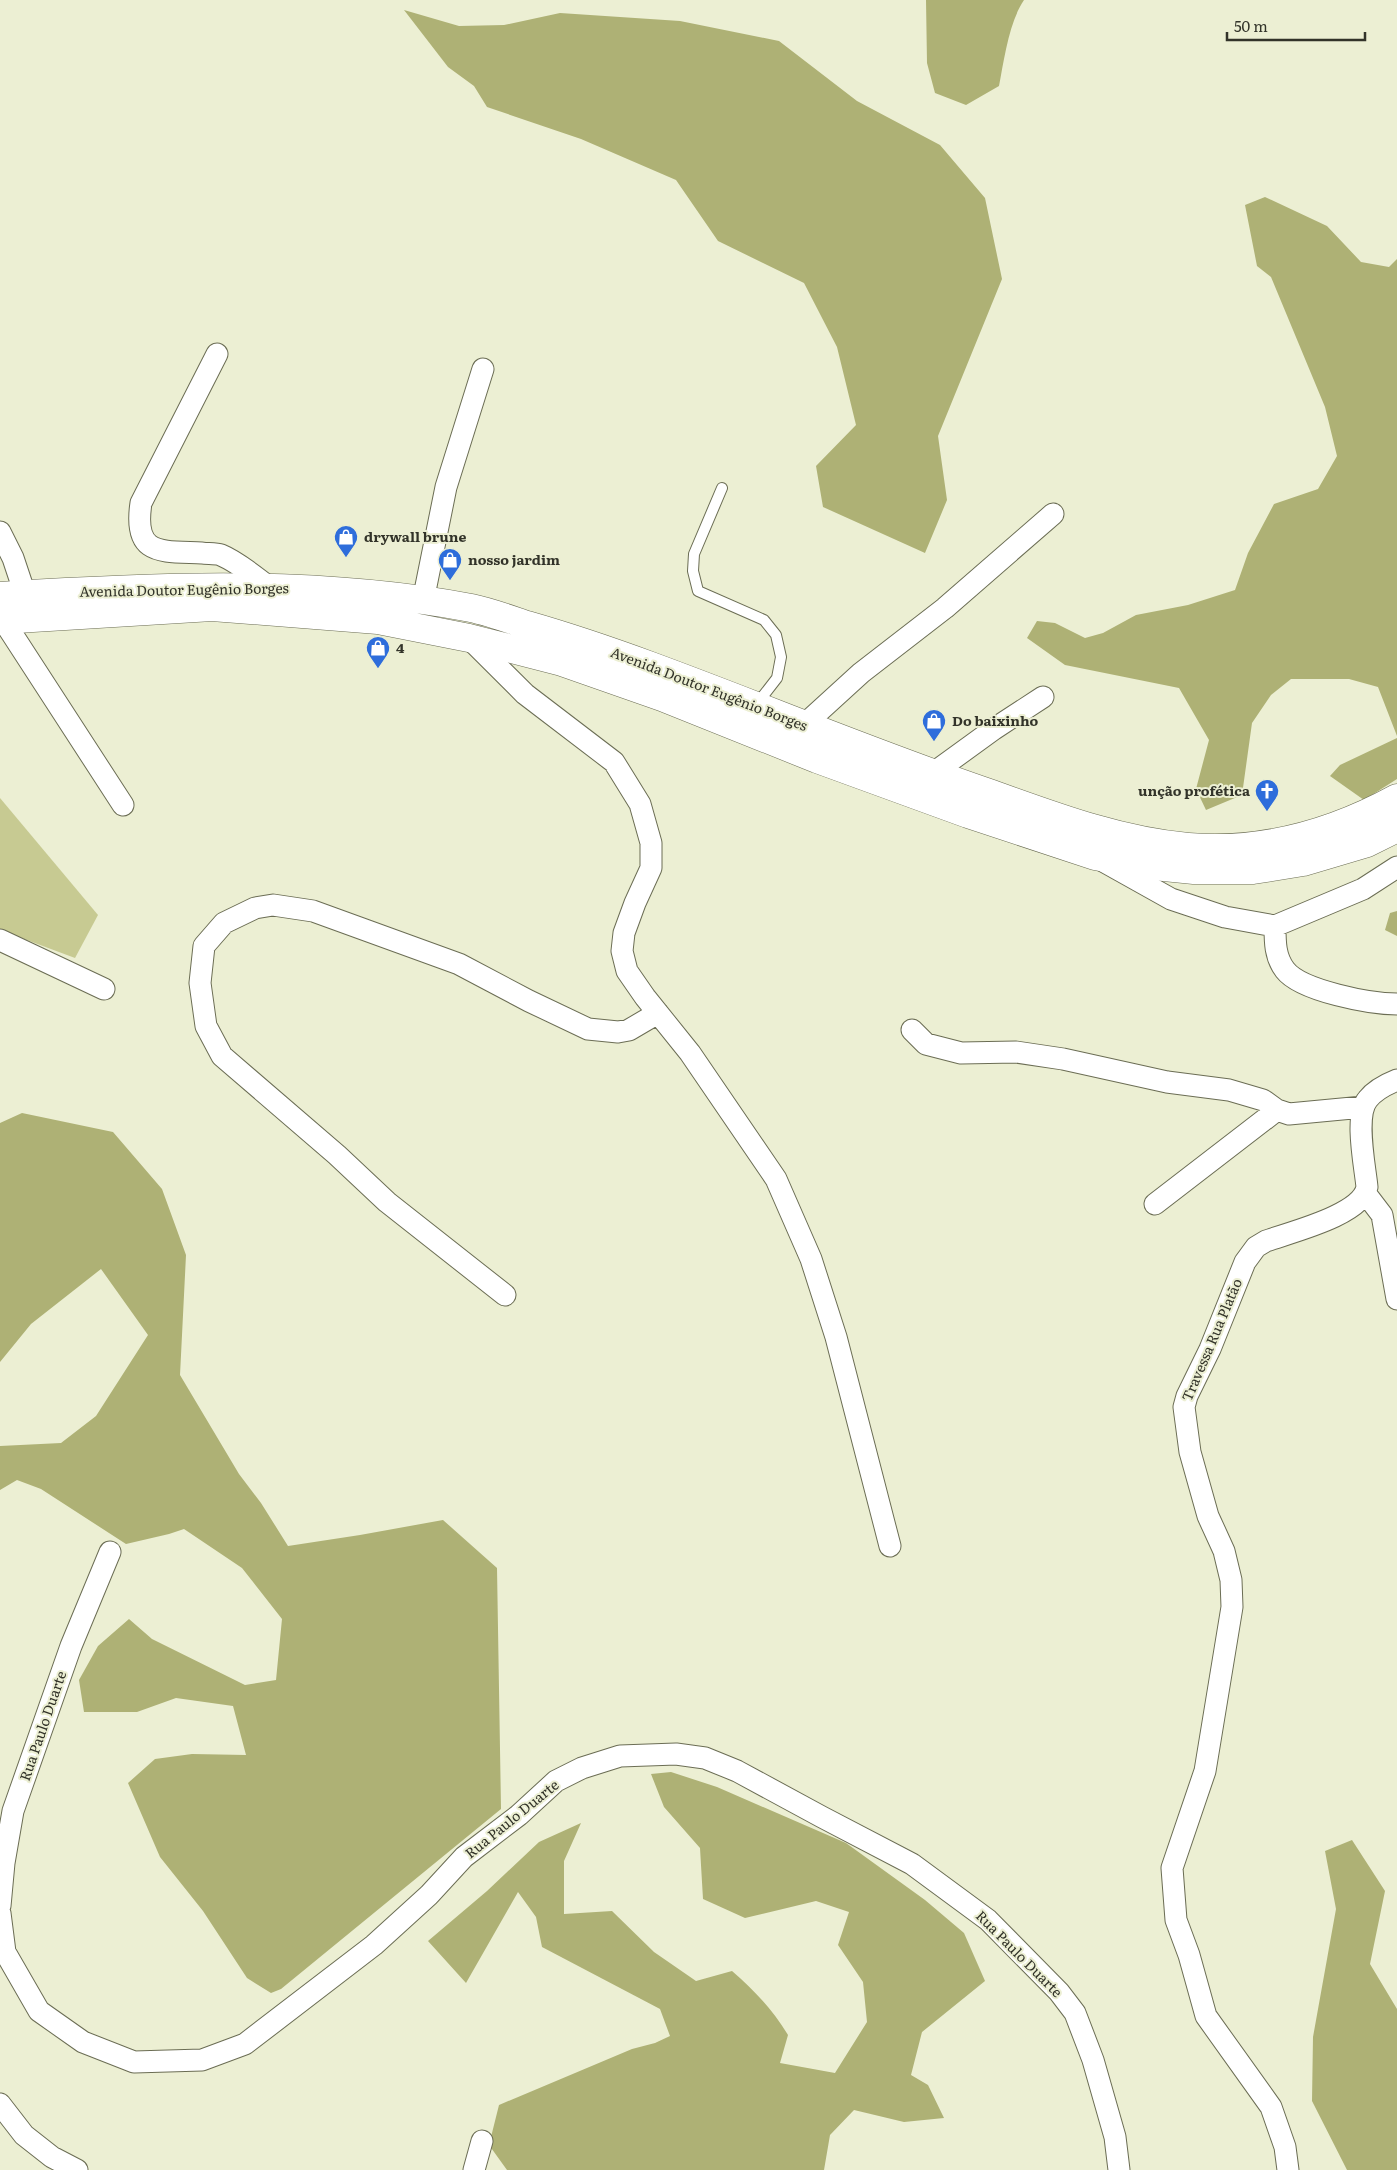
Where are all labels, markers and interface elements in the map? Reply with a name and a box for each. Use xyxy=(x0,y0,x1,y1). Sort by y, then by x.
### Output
scale bar xyxy=(1227,10,1364,42)
text: 50 m xyxy=(1234,14,1268,37)
shop icon: drywall brune xyxy=(333,524,359,558)
place label: drywall brune xyxy=(364,526,466,546)
shop icon: nosso jardim xyxy=(437,547,463,581)
place label: nosso jardim xyxy=(468,549,560,569)
street label: Avenida Doutor Eugênio Borges xyxy=(79,577,289,601)
shop icon: 4 xyxy=(365,635,391,669)
place label: 4 xyxy=(396,637,405,657)
street label: Avenida Doutor Eugênio Borges xyxy=(608,641,811,735)
shop icon: Do baixinho xyxy=(921,708,947,742)
place label: Do baixinho xyxy=(952,710,1039,730)
church icon: unção profética xyxy=(1254,778,1280,812)
place label: unção profética xyxy=(1138,780,1251,800)
street label: Travessa Rua Platão xyxy=(1176,1275,1246,1404)
street label: Rua Paulo Duarte xyxy=(14,1668,70,1783)
street label: Rua Paulo Duarte xyxy=(460,1774,562,1862)
street label: Rua Paulo Duarte xyxy=(972,1905,1068,2001)

